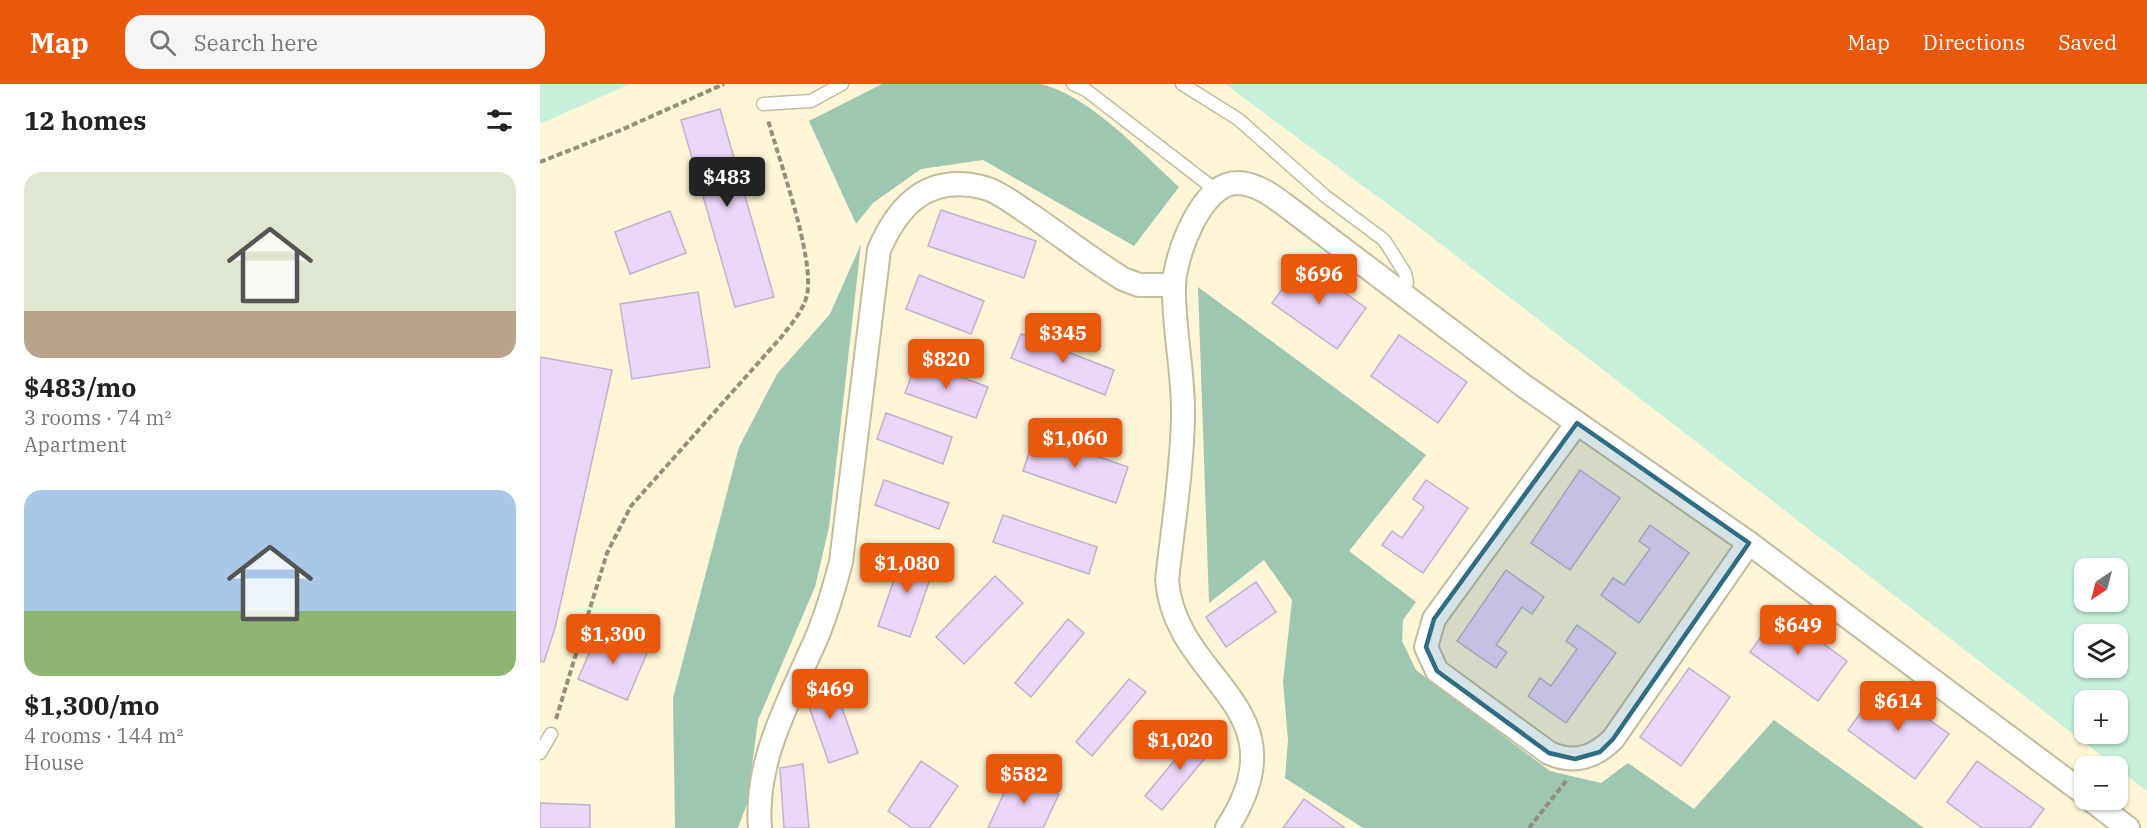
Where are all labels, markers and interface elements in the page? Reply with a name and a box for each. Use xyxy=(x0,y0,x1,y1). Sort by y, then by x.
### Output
search box xyxy=(125,15,545,69)
text: Map xyxy=(30,24,89,61)
icon: search xyxy=(146,26,179,59)
text: Search here xyxy=(194,28,318,57)
text: Map xyxy=(1847,28,1890,56)
text: Directions xyxy=(1923,28,2025,56)
text: Saved xyxy=(2058,28,2117,56)
text: 12 homes xyxy=(24,103,146,137)
icon: filters xyxy=(483,104,516,137)
pin: $483 xyxy=(691,157,763,208)
text: $483 xyxy=(703,163,751,190)
icon: home xyxy=(216,211,324,319)
pin: $696 xyxy=(1283,254,1355,305)
text: $696 xyxy=(1295,260,1343,287)
pin: $345 xyxy=(1027,313,1099,364)
text: $345 xyxy=(1039,319,1087,346)
pin: $820 xyxy=(910,339,982,390)
text: $820 xyxy=(922,345,970,372)
text: $483/mo xyxy=(24,370,136,404)
text: 3 rooms · 74 m² xyxy=(24,404,171,431)
pin: $1,060 xyxy=(1026,418,1124,469)
text: $1,060 xyxy=(1042,424,1108,451)
text: Apartment xyxy=(24,431,127,458)
icon: home xyxy=(216,529,324,637)
pin: $1,080 xyxy=(858,543,956,594)
text: $1,080 xyxy=(874,549,940,576)
north arrow xyxy=(2074,558,2128,612)
map controls xyxy=(2074,558,2128,810)
pin: $649 xyxy=(1762,605,1834,656)
text: $649 xyxy=(1774,611,1822,638)
pin: $1,300 xyxy=(564,614,662,665)
text: $1,300 xyxy=(580,620,646,647)
button: layers xyxy=(2074,624,2128,678)
pin: $469 xyxy=(794,669,866,720)
text: $469 xyxy=(806,675,854,702)
pin: $614 xyxy=(1862,681,1934,732)
text: $614 xyxy=(1874,687,1922,714)
text: $1,300/mo xyxy=(24,688,159,722)
button: + xyxy=(2074,690,2128,744)
pin: $1,020 xyxy=(1131,720,1229,771)
text: 4 rooms · 144 m² xyxy=(24,722,183,749)
text: $1,020 xyxy=(1147,726,1213,753)
text: House xyxy=(24,749,84,776)
pin: $582 xyxy=(988,754,1060,805)
button: − xyxy=(2074,756,2128,810)
text: $582 xyxy=(1000,760,1048,787)

